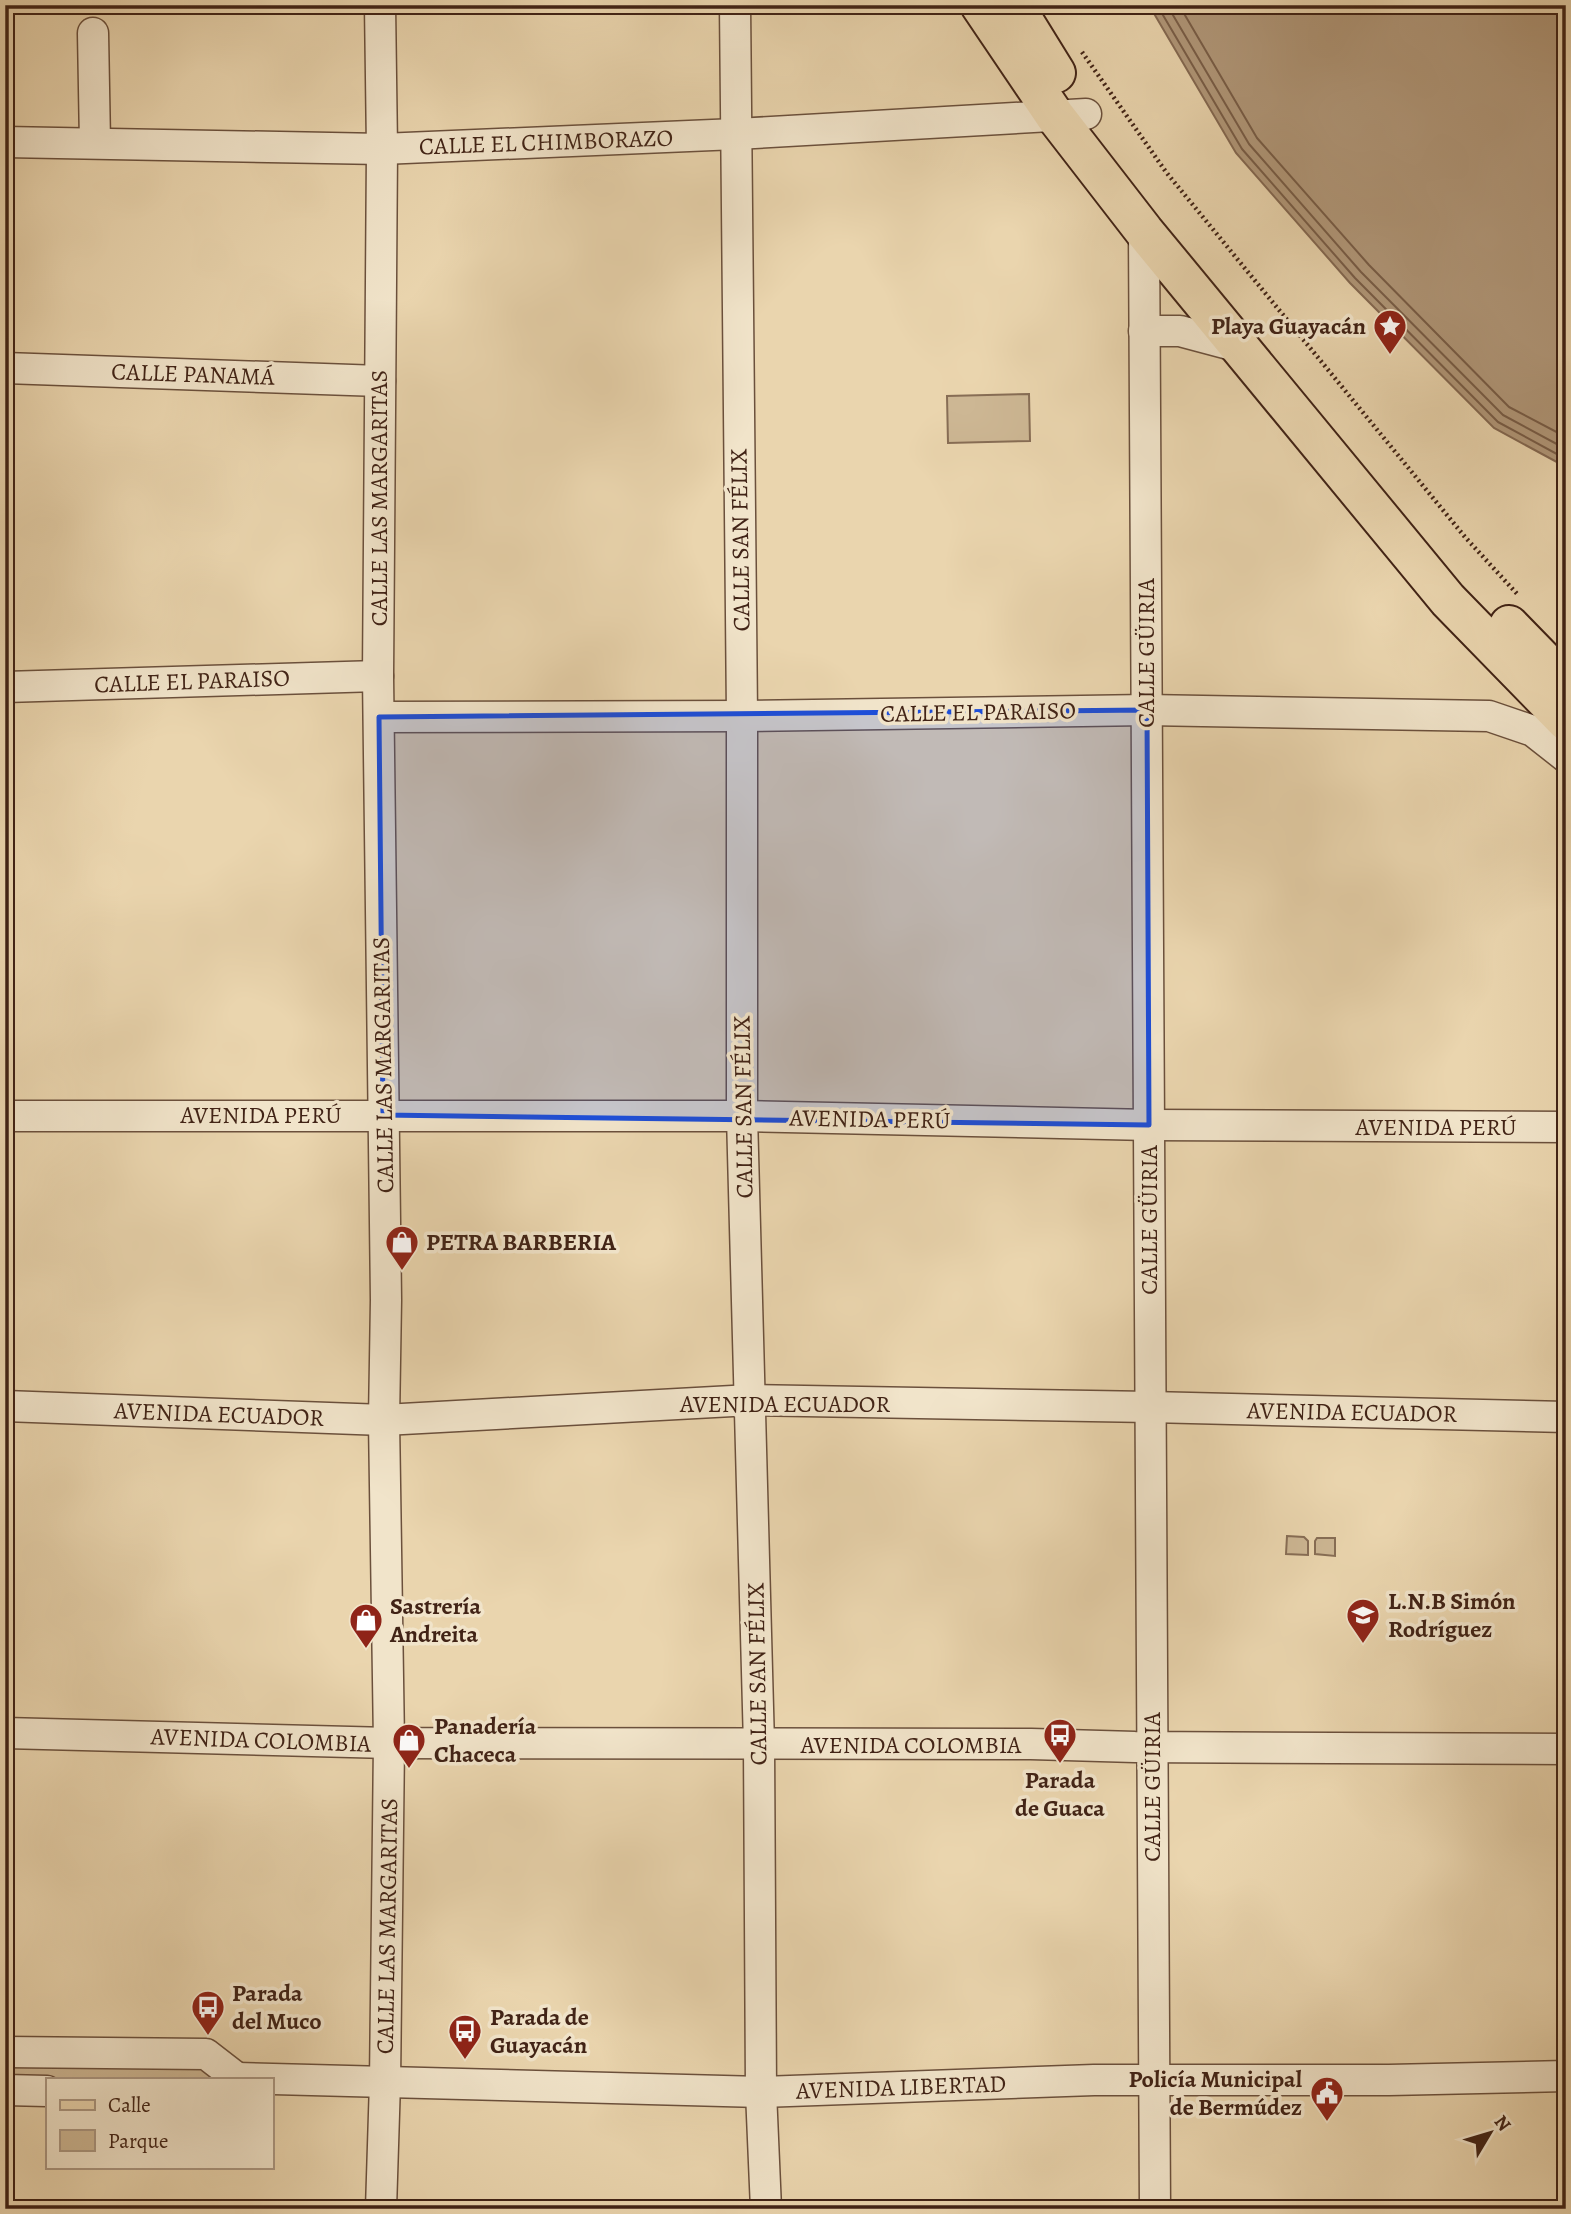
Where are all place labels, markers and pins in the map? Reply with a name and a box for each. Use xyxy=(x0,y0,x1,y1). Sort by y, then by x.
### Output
place icon: Playa Guayacán xyxy=(1371,307,1409,356)
place label: Playa Guayacán xyxy=(1211,310,1366,342)
shop icon: PETRA BARBERIA xyxy=(383,1223,421,1272)
place label: PETRA BARBERIA xyxy=(426,1226,617,1258)
place label: L.N.B Simón Rodríguez xyxy=(1388,1585,1516,1645)
place label: Sastrería Andreita xyxy=(389,1590,482,1650)
school or university icon: L.N.B Simón Rodríguez xyxy=(1344,1596,1382,1645)
shop icon: Sastrería Andreita xyxy=(347,1601,385,1650)
place label: Panadería Chaceca xyxy=(434,1710,537,1770)
bus stop icon: Parada de Guaca xyxy=(1041,1716,1079,1765)
shop icon: Panadería Chaceca xyxy=(390,1721,428,1770)
place label: Parada de Guaca xyxy=(1015,1764,1105,1824)
place label: Parada del Muco xyxy=(232,1977,322,2037)
bus stop icon: Parada del Muco xyxy=(189,1988,227,2037)
place label: Parada de Guayacán xyxy=(490,2001,589,2061)
bus stop icon: Parada de Guayacán xyxy=(446,2012,484,2061)
place label: Policía Municipal de Bermúdez xyxy=(1129,2063,1303,2123)
public building icon: Policía Municipal de Bermúdez xyxy=(1308,2074,1346,2123)

